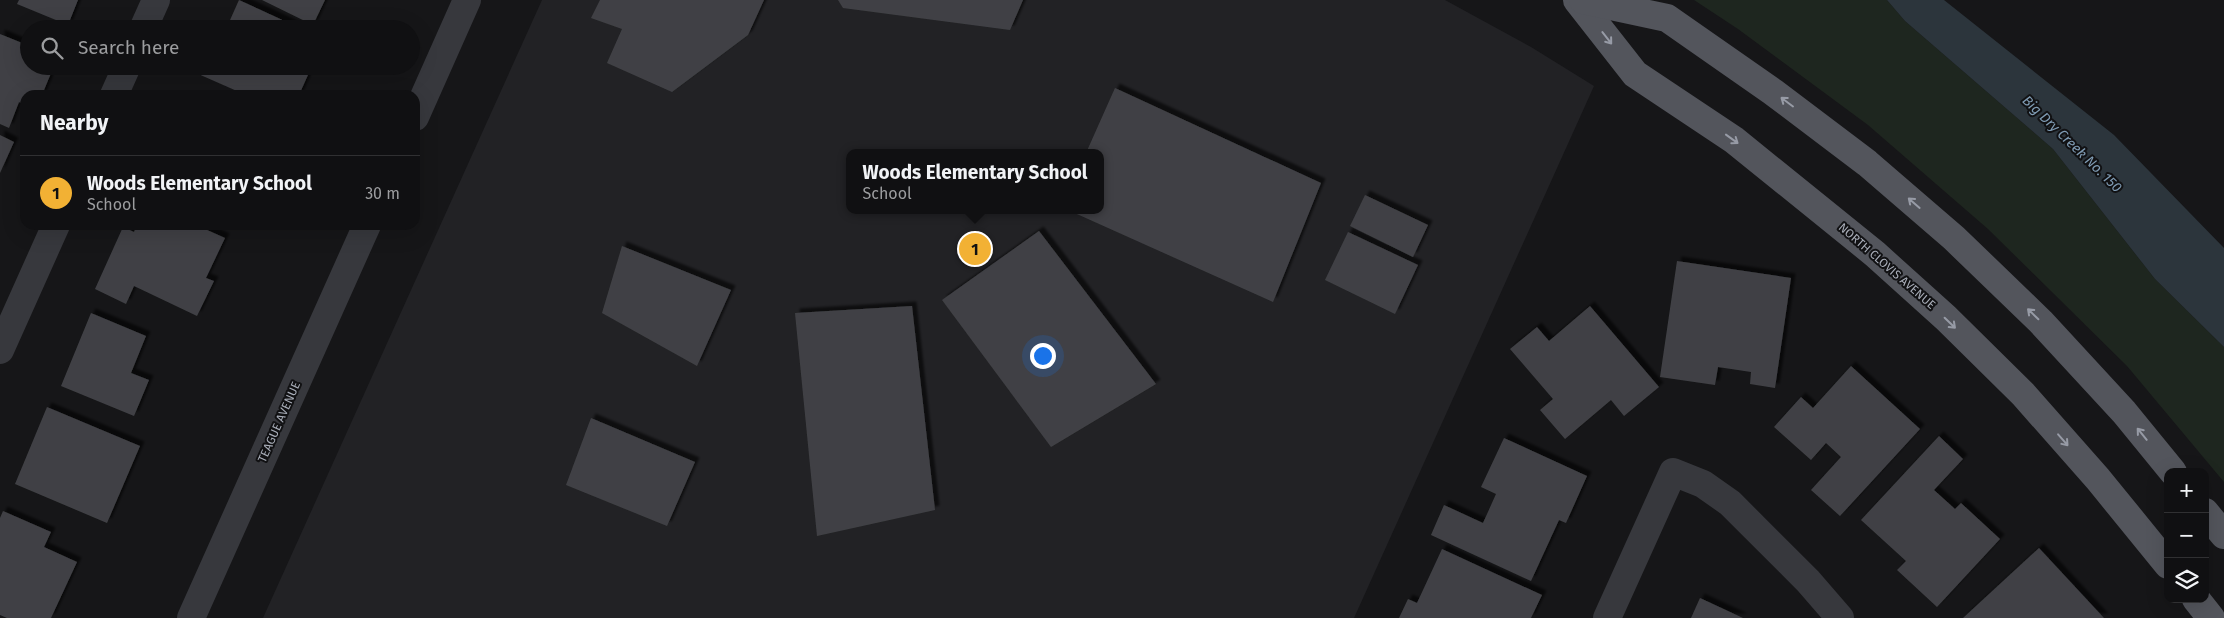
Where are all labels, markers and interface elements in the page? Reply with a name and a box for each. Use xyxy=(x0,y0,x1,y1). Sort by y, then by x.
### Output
search box xyxy=(20,20,420,75)
one-way arrow xyxy=(1602,31,1613,44)
icon: search xyxy=(38,34,66,62)
text: Search here xyxy=(78,36,179,59)
water label: Big Dry Creek No. 150 xyxy=(2019,92,2126,196)
one-way arrow xyxy=(1780,97,1794,107)
text: Nearby xyxy=(40,110,108,136)
one-way arrow xyxy=(1725,134,1739,144)
popup xyxy=(846,149,1104,214)
text: Woods Elementary School xyxy=(863,161,1087,184)
text: Woods Elementary School xyxy=(87,172,312,195)
text: 1 xyxy=(52,184,60,203)
text: 30 m xyxy=(365,184,400,203)
text: School xyxy=(863,184,912,203)
text: School xyxy=(87,195,136,214)
one-way arrow xyxy=(1907,197,1920,209)
street label: NORTH CLOVIS AVENUE xyxy=(1836,220,1938,312)
pin: 1 xyxy=(959,230,991,268)
one-way arrow xyxy=(2026,308,2039,320)
one-way arrow xyxy=(1944,317,1957,329)
your location xyxy=(1030,343,1056,369)
street label: TEAGUE AVENUE xyxy=(255,379,303,465)
one-way arrow xyxy=(2137,428,2148,441)
one-way arrow xyxy=(2057,433,2069,446)
map controls xyxy=(2164,468,2209,603)
button: + xyxy=(2164,468,2209,513)
button: − xyxy=(2164,513,2209,558)
button: layers xyxy=(2164,558,2209,603)

